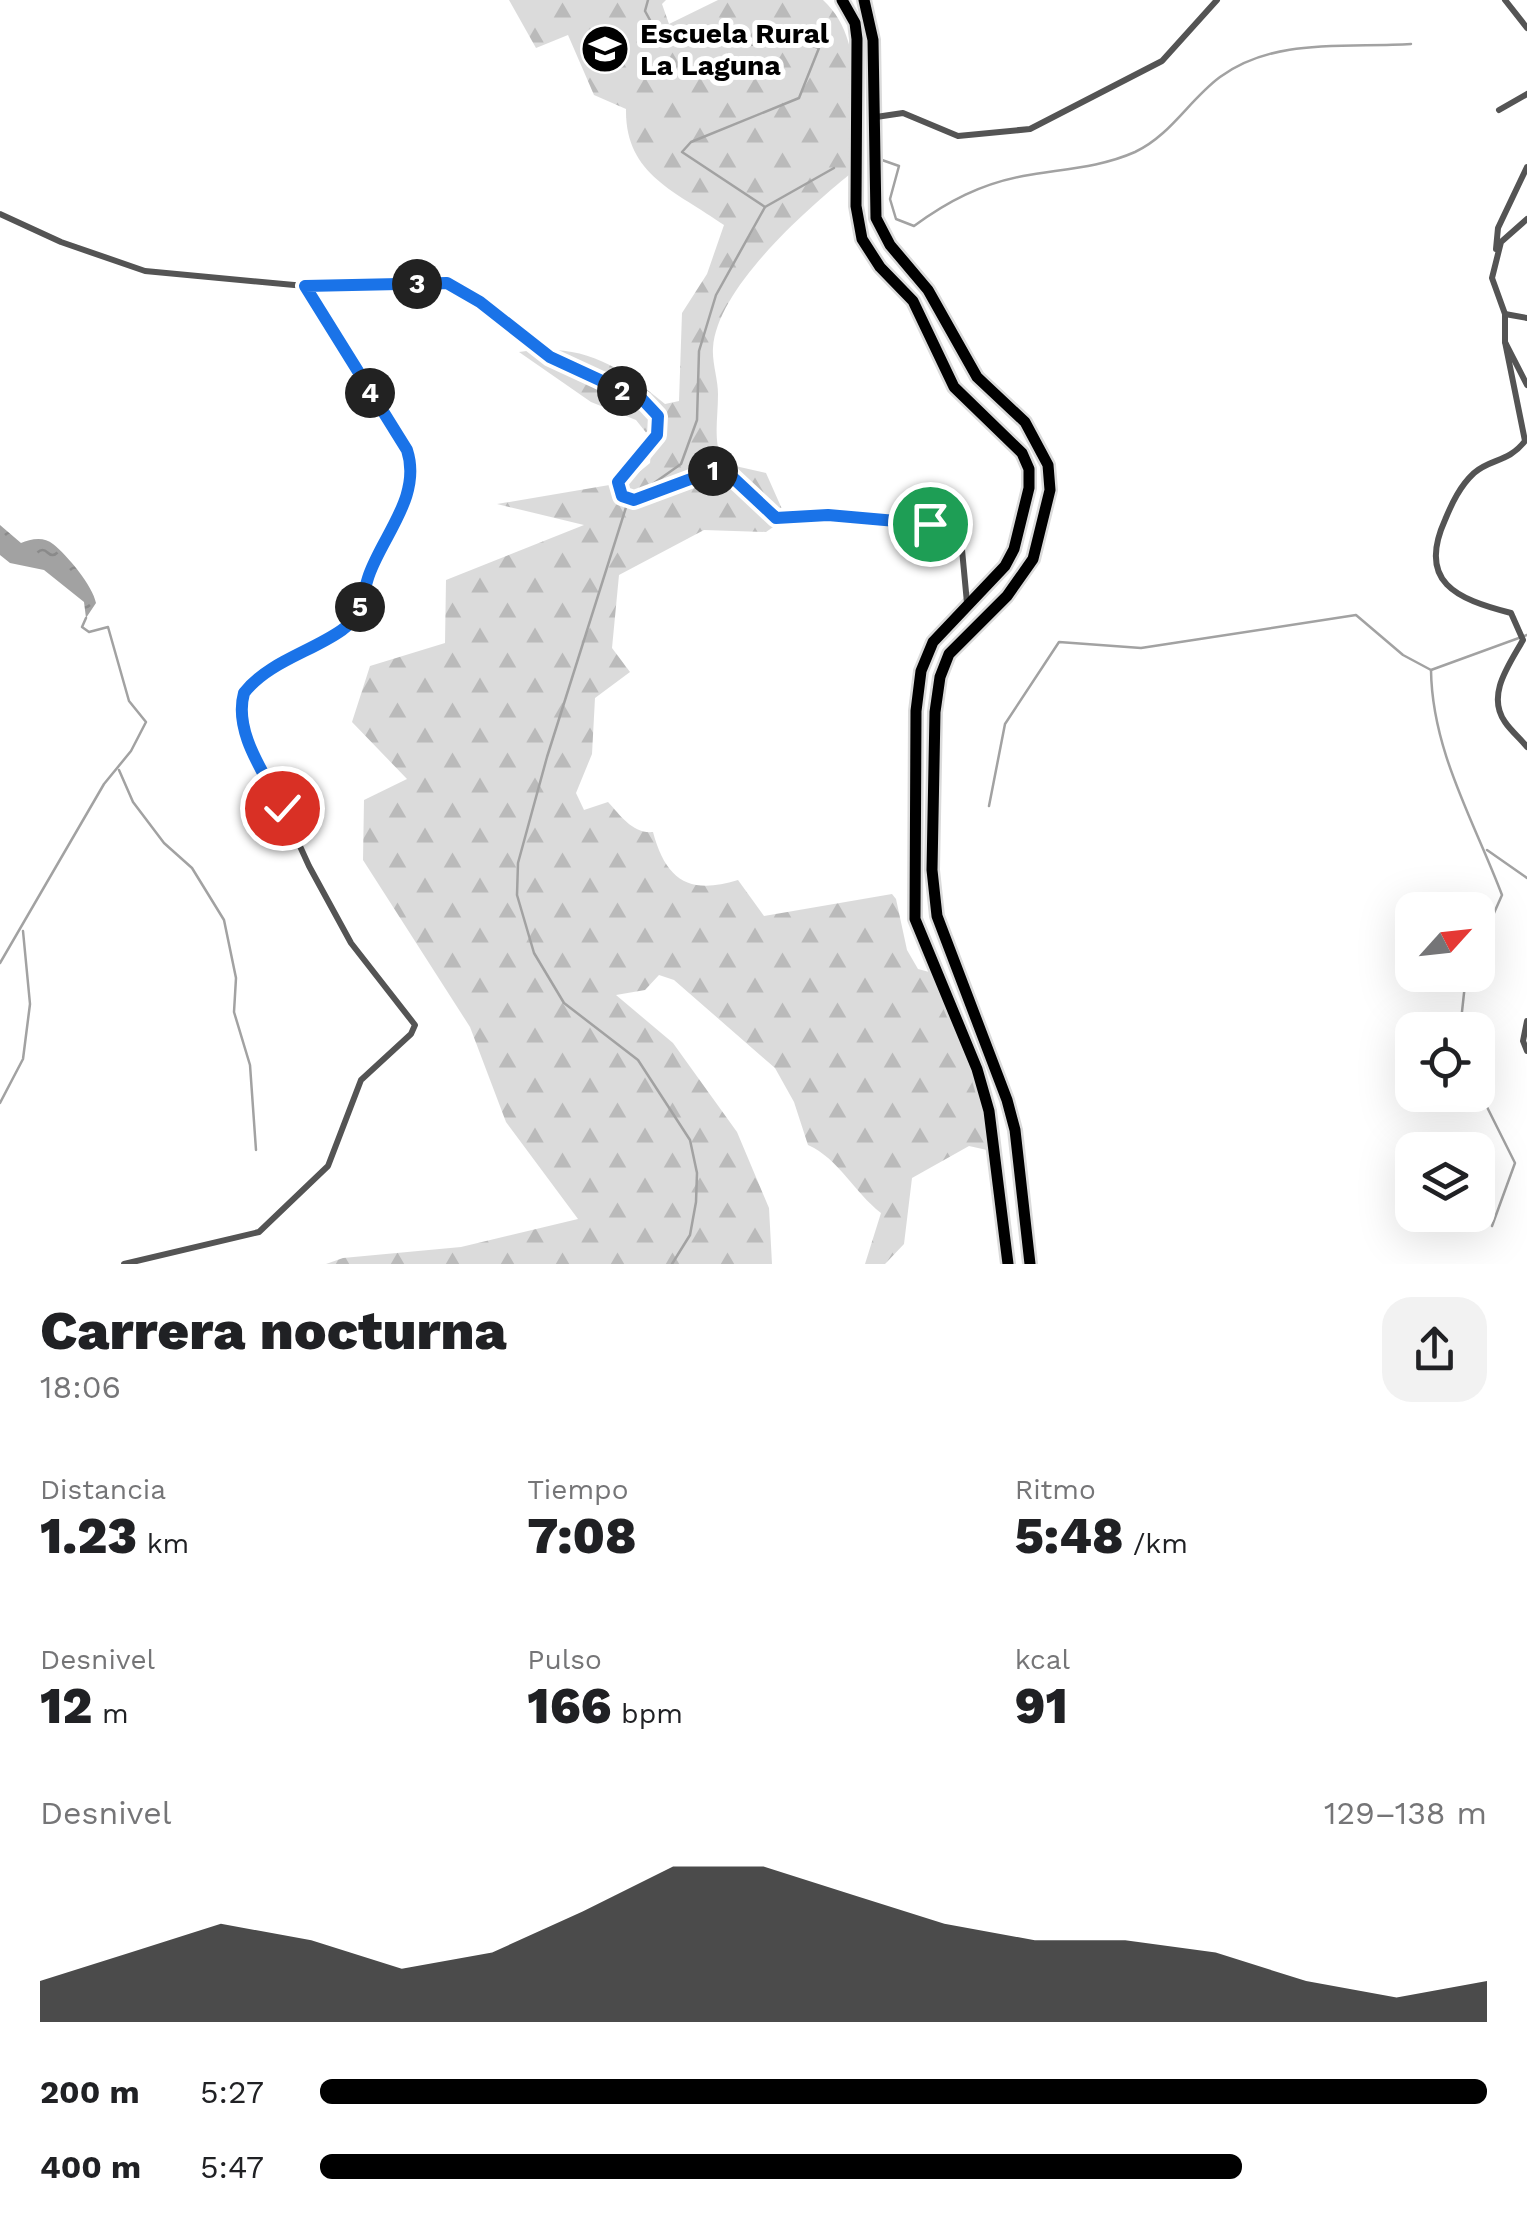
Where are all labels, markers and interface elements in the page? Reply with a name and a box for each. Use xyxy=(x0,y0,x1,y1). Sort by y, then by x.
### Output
place label: Escuela Rural La Laguna xyxy=(640,17,830,82)
school or university icon: Escuela Rural La Laguna xyxy=(579,23,631,75)
pin: 3 xyxy=(392,259,442,309)
text: 3 xyxy=(409,267,425,300)
pin: 2 xyxy=(597,366,647,416)
pin: 4 xyxy=(345,368,395,418)
text: 2 xyxy=(614,374,630,407)
text: 4 xyxy=(361,376,379,409)
pin: 1 xyxy=(688,446,738,496)
text: 1 xyxy=(707,454,719,487)
pin xyxy=(888,482,973,567)
icon: arrive xyxy=(903,497,958,552)
pin: 5 xyxy=(335,582,385,632)
text: 5 xyxy=(352,590,368,623)
pin xyxy=(240,766,325,851)
icon: check xyxy=(255,781,310,836)
north arrow xyxy=(1395,892,1495,992)
map controls xyxy=(1395,892,1495,1232)
button: locate xyxy=(1395,1012,1495,1112)
button: layers xyxy=(1395,1132,1495,1232)
button: share xyxy=(1382,1297,1487,1402)
text: Carrera nocturna xyxy=(40,1298,507,1362)
text: 18:06 xyxy=(40,1368,121,1406)
text: Distancia xyxy=(40,1473,166,1506)
text: Tiempo xyxy=(527,1473,628,1506)
text: Ritmo xyxy=(1015,1473,1096,1506)
text: 1.23 xyxy=(40,1506,137,1565)
text: 7:08 xyxy=(527,1506,637,1565)
text: 5:48 xyxy=(1015,1506,1124,1565)
text: km xyxy=(137,1527,189,1560)
text: /km xyxy=(1124,1527,1188,1560)
text: Desnivel xyxy=(40,1643,155,1676)
text: Pulso xyxy=(527,1643,602,1676)
text: kcal xyxy=(1015,1643,1070,1676)
text: 12 xyxy=(40,1676,92,1735)
text: 166 xyxy=(527,1676,612,1735)
text: 91 xyxy=(1015,1676,1068,1735)
text: m xyxy=(92,1697,129,1730)
text: bpm xyxy=(612,1697,683,1730)
text: Desnivel xyxy=(40,1794,172,1832)
text: 129–138 m xyxy=(1324,1794,1487,1832)
text: 200 m xyxy=(40,2073,140,2111)
text: 5:27 xyxy=(200,2073,264,2111)
text: 400 m xyxy=(40,2148,141,2186)
text: 5:47 xyxy=(200,2148,264,2186)

